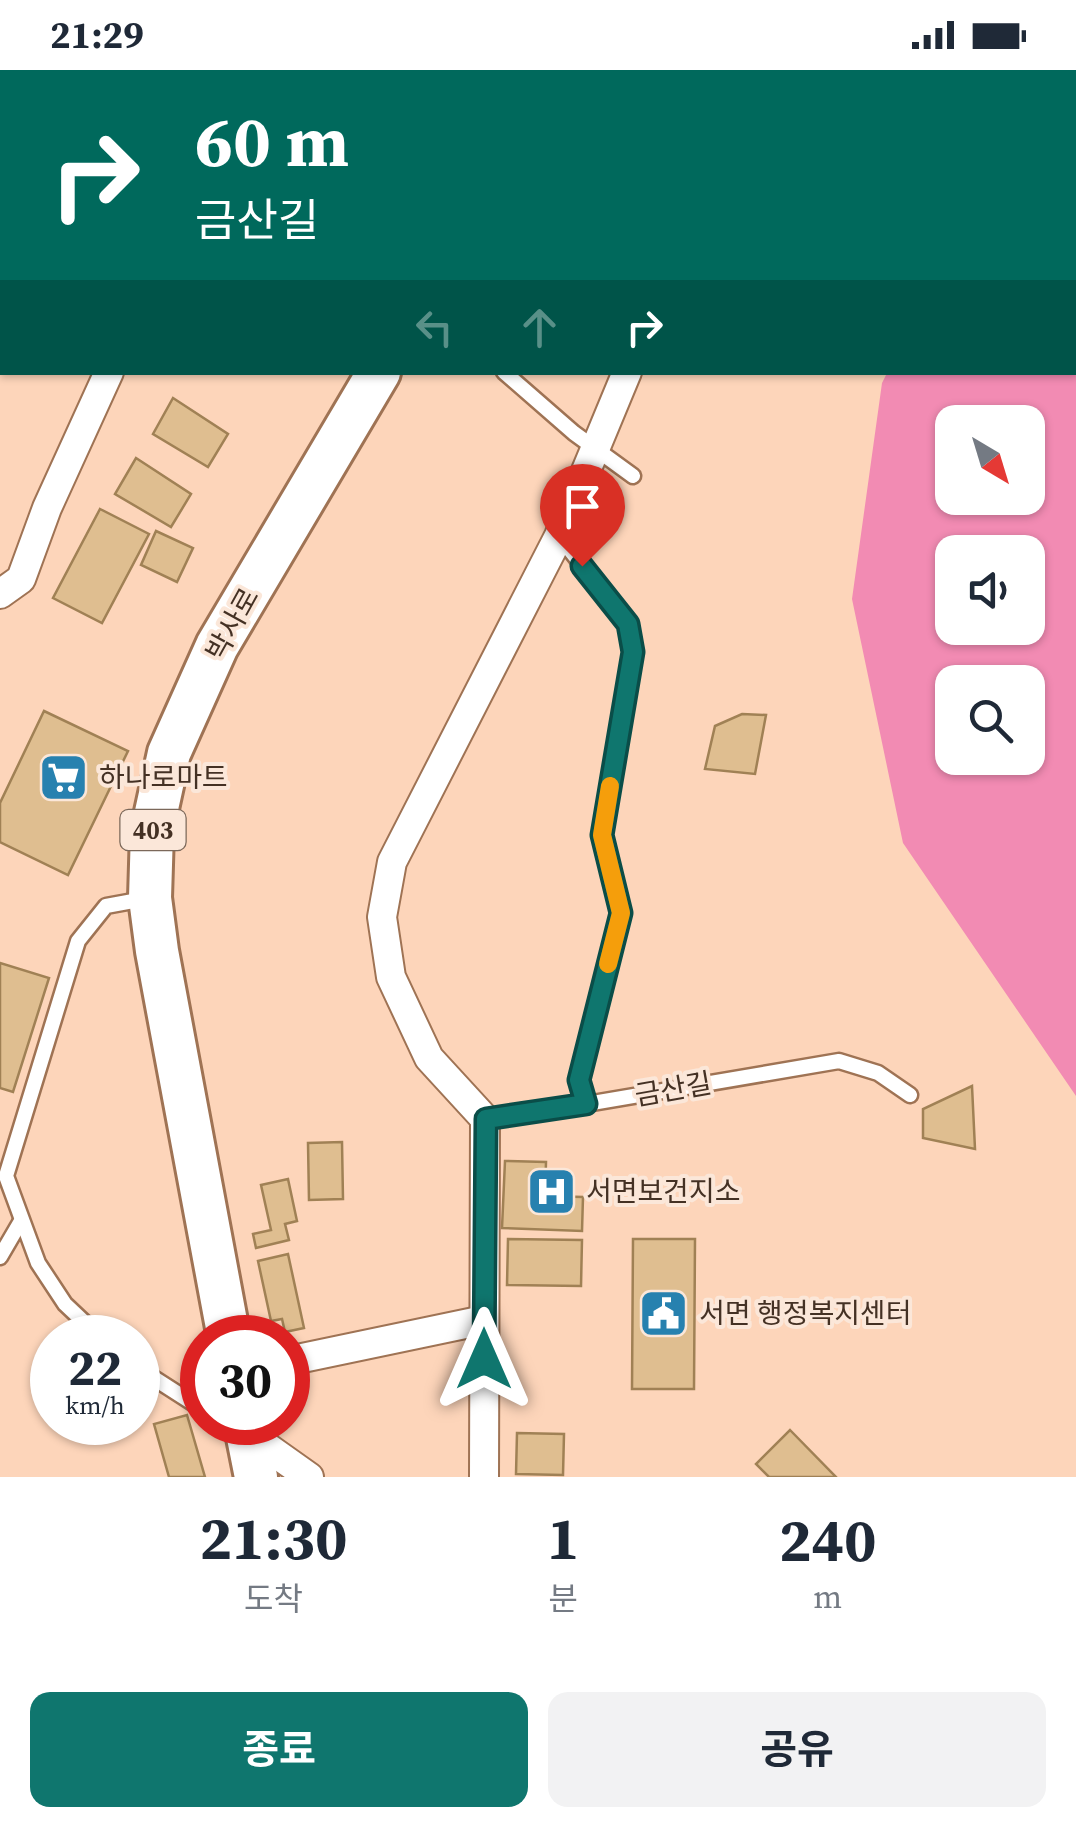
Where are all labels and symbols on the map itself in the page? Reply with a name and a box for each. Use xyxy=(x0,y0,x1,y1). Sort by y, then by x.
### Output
north arrow xyxy=(935,405,1045,515)
pin xyxy=(540,464,625,567)
street label: 박사로 xyxy=(197,581,267,667)
supermarket icon: 하나로마트 xyxy=(38,751,90,803)
place label: 하나로마트 xyxy=(99,758,228,796)
road number: 403 xyxy=(120,810,186,850)
street label: 금산길 xyxy=(632,1064,714,1114)
hospital icon: 서면보건지소 xyxy=(525,1165,577,1217)
place label: 서면보건지소 xyxy=(586,1172,741,1210)
public building icon: 서면 행정복지센터 xyxy=(638,1287,690,1339)
place label: 서면 행정복지센터 xyxy=(699,1294,912,1332)
position arrow xyxy=(432,1307,536,1411)
speed limit sign: 30 xyxy=(180,1315,310,1445)

